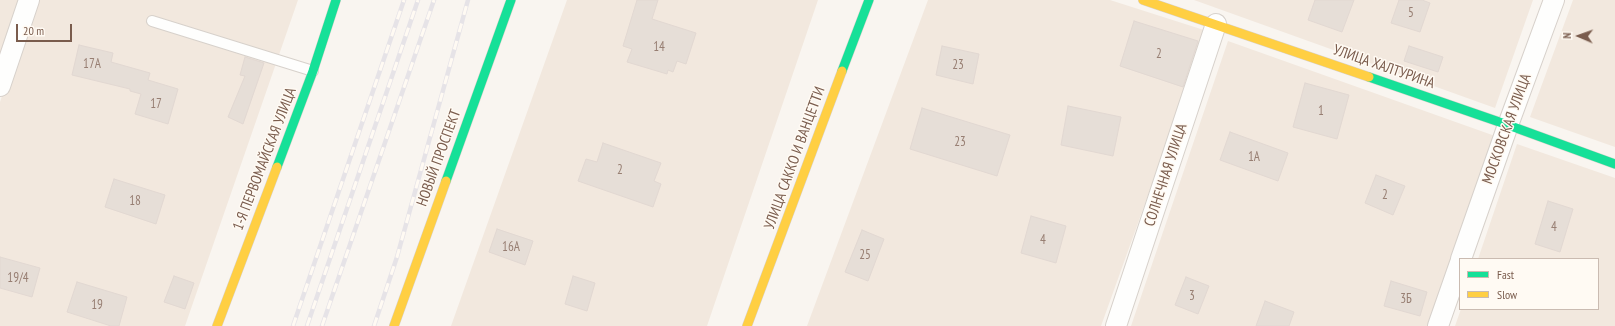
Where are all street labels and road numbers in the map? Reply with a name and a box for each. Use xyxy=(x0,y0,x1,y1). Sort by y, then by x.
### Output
street label: УЛИЦА ХАЛТУРИНА xyxy=(1331,41,1437,93)
street label: МОСКОВСКАЯ УЛИЦА xyxy=(1479,71,1535,187)
street label: УЛИЦА САККО И ВАНЦЕТТИ xyxy=(761,84,829,232)
street label: 1-Я ПЕРВОМАЙСКАЯ УЛИЦА xyxy=(229,85,301,233)
street label: НОВЫЙ ПРОСПЕКТ xyxy=(413,107,465,209)
street label: СОЛНЕЧНАЯ УЛИЦА xyxy=(1141,121,1191,229)

